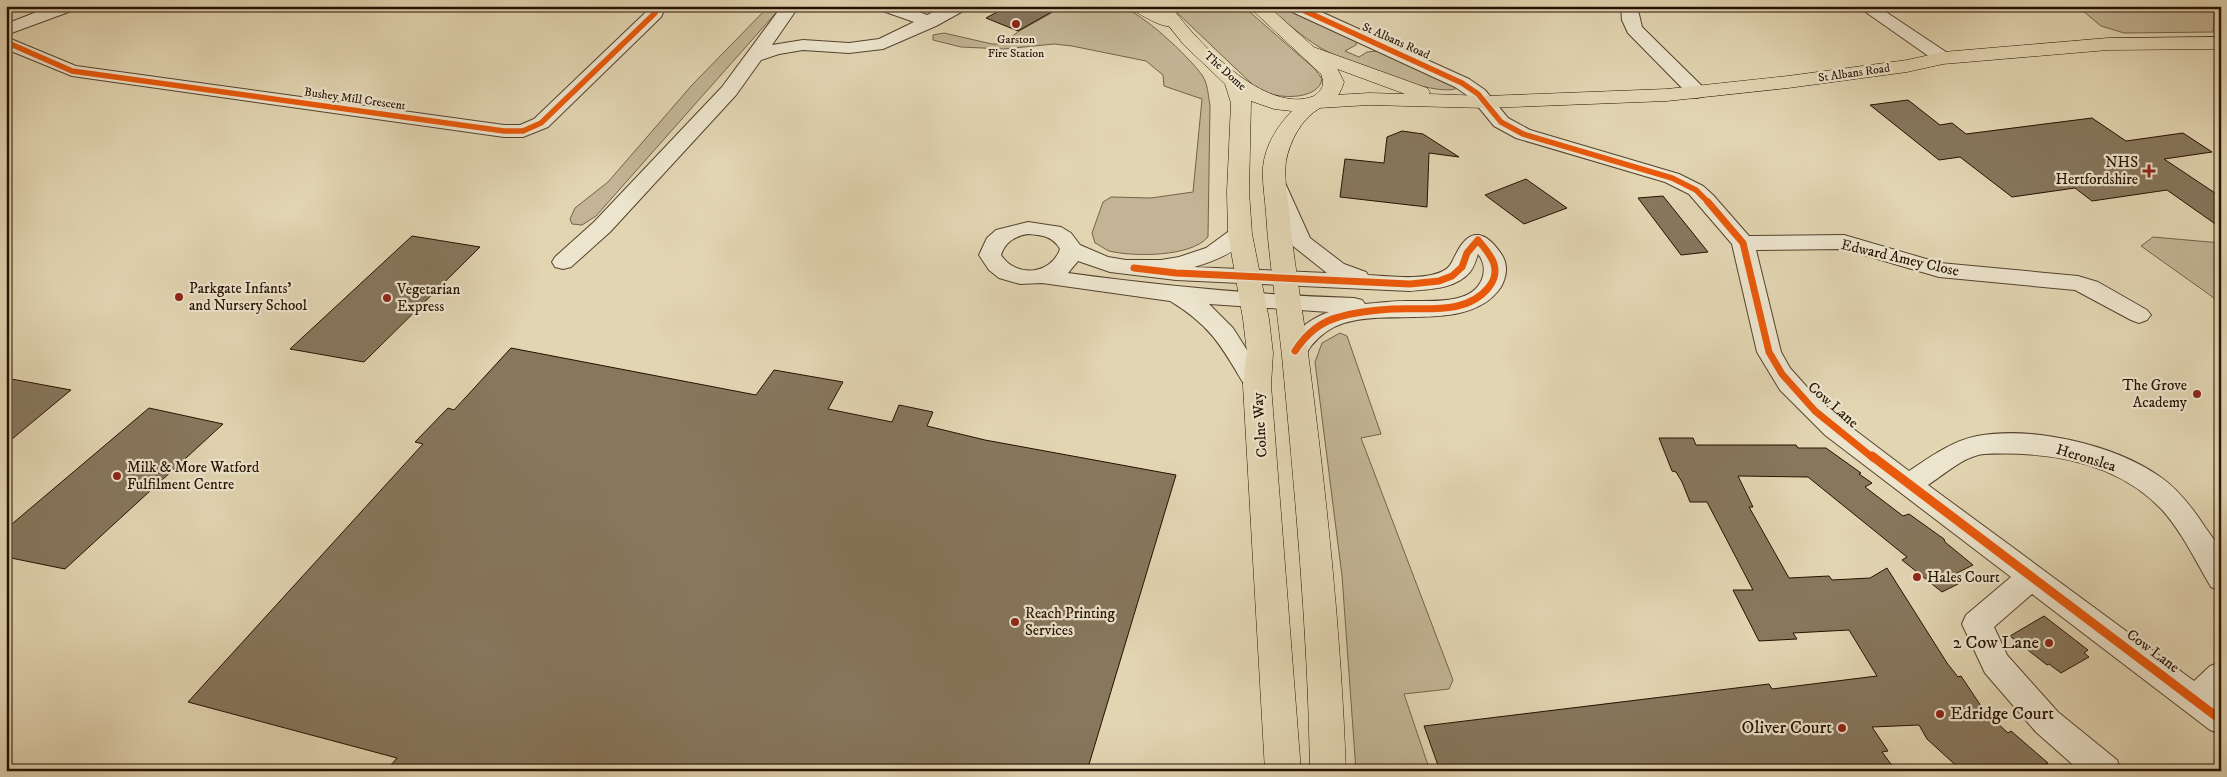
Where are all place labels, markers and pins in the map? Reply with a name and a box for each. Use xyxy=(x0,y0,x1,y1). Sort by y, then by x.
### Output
marker: Garston Fire Station xyxy=(1010,18,1022,30)
place label: Garston Fire Station xyxy=(988,32,1045,61)
place label: NHS Hertfordshire xyxy=(2056,153,2138,189)
marker: NHS Hertfordshire xyxy=(2142,164,2156,178)
place label: Parkgate Infants' and Nursery School xyxy=(189,279,307,315)
place label: Vegetarian Express xyxy=(396,280,460,316)
marker: Parkgate Infants' and Nursery School xyxy=(173,291,185,303)
marker: Vegetarian Express xyxy=(381,292,393,304)
place label: The Grove Academy xyxy=(2122,376,2188,412)
marker: The Grove Academy xyxy=(2191,388,2203,400)
place label: Milk & More Watford Fulfilment Centre xyxy=(127,458,260,494)
marker: Milk & More Watford Fulfilment Centre xyxy=(111,470,123,482)
place label: Hales Court xyxy=(1927,568,2000,587)
marker: Hales Court xyxy=(1911,571,1923,583)
place label: Reach Printing Services xyxy=(1025,604,1115,640)
marker: Reach Printing Services xyxy=(1009,616,1021,628)
place label: 2 Cow Lane xyxy=(1953,632,2039,654)
marker: 2 Cow Lane xyxy=(2043,637,2055,649)
place label: Edridge Court xyxy=(1950,703,2054,725)
marker: Edridge Court xyxy=(1934,708,1946,720)
place label: Oliver Court xyxy=(1742,717,1832,739)
marker: Oliver Court xyxy=(1836,722,1848,734)

